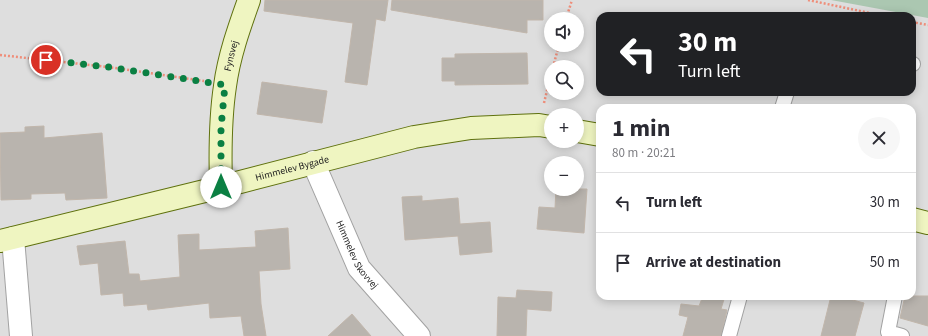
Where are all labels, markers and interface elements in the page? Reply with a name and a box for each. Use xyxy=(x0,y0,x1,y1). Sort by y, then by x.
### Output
map controls xyxy=(544,12,584,196)
button: sound xyxy=(544,12,584,52)
text: 30 m xyxy=(678,22,737,62)
icon: left xyxy=(612,28,664,80)
street label: Fynsvej xyxy=(221,39,242,72)
pin xyxy=(29,43,63,77)
icon: arrive xyxy=(35,49,57,71)
text: Turn left xyxy=(678,59,740,84)
button: search xyxy=(544,60,584,100)
button: + xyxy=(544,108,584,148)
text: 1 min xyxy=(612,111,670,146)
button: close xyxy=(858,117,900,159)
text: 80 m · 20:21 xyxy=(612,144,676,162)
street label: Himmelev Bygade xyxy=(254,152,331,185)
button: − xyxy=(544,156,584,196)
position arrow xyxy=(200,166,242,208)
icon: left xyxy=(612,192,634,214)
text: Turn left xyxy=(646,192,702,213)
text: 30 m xyxy=(870,192,900,213)
street label: Himmelev Skovvej xyxy=(332,218,381,292)
icon: arrive xyxy=(612,252,634,274)
text: Arrive at destination xyxy=(646,252,781,273)
text: 50 m xyxy=(870,252,900,273)

